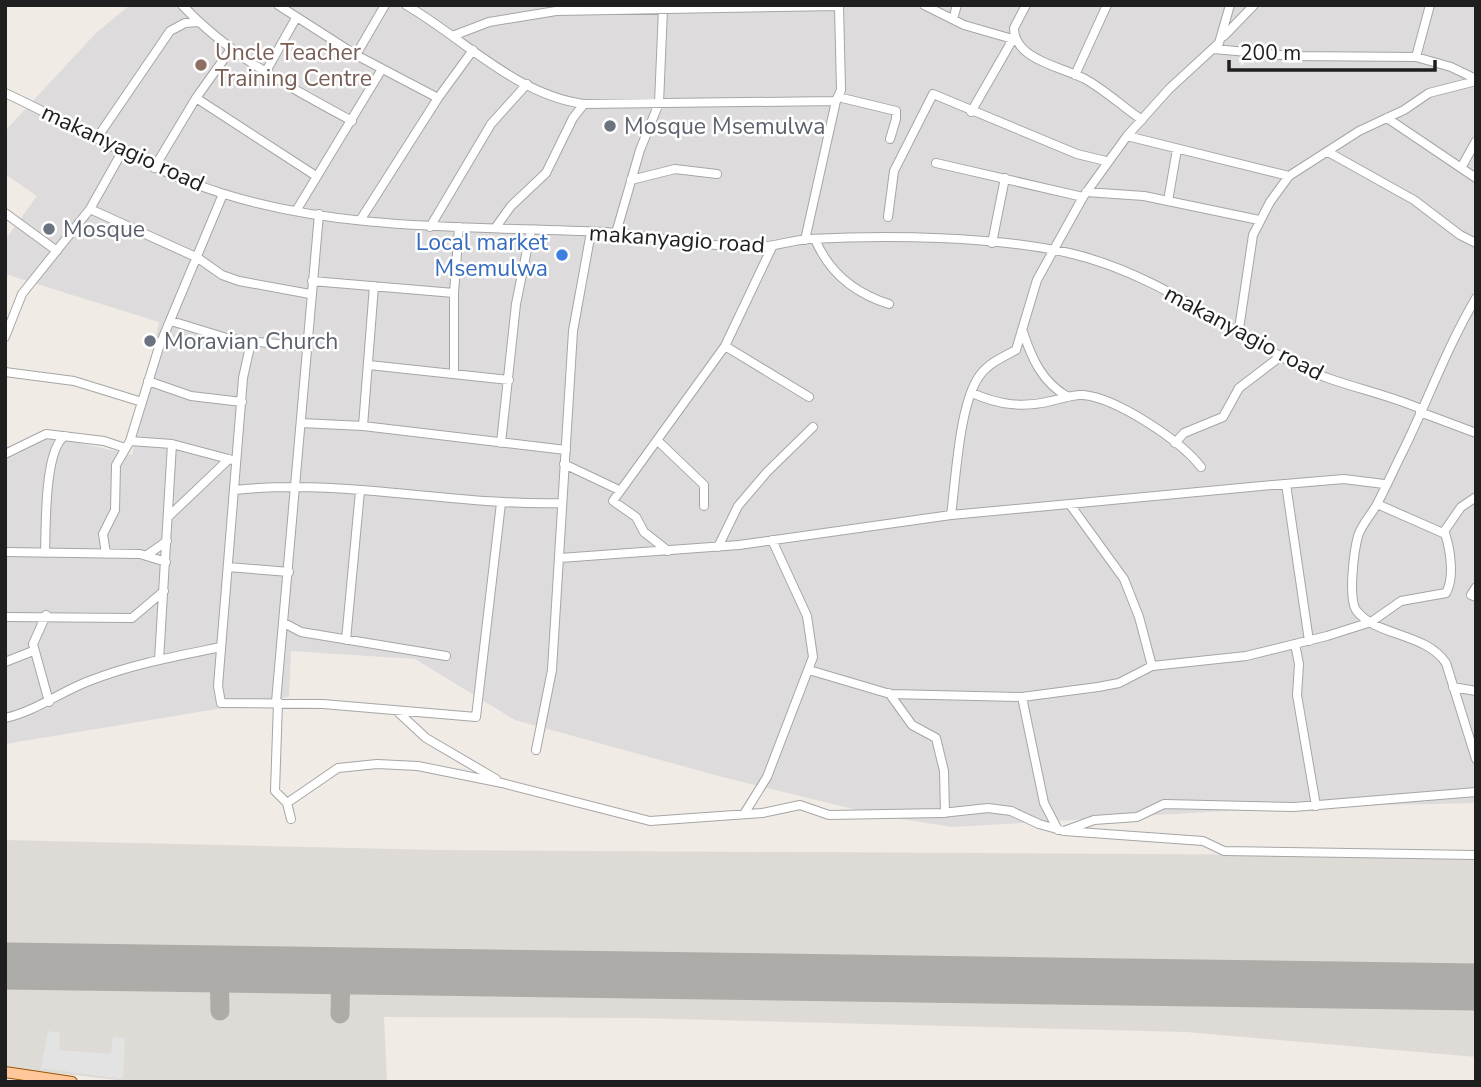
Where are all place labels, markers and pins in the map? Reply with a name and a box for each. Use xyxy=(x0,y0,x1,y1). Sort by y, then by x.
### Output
place label: Uncle Teacher Training Centre xyxy=(215,37,372,94)
marker: Uncle Teacher Training Centre xyxy=(193,57,209,73)
place label: Mosque Msemulwa xyxy=(624,111,825,142)
marker: Mosque Msemulwa xyxy=(602,118,618,134)
place label: Mosque xyxy=(63,214,145,245)
marker: Mosque xyxy=(41,221,57,237)
place label: Local market Msemulwa xyxy=(416,227,549,284)
marker: Local market Msemulwa xyxy=(554,247,570,263)
place label: Moravian Church xyxy=(164,326,338,357)
marker: Moravian Church xyxy=(142,333,158,349)

